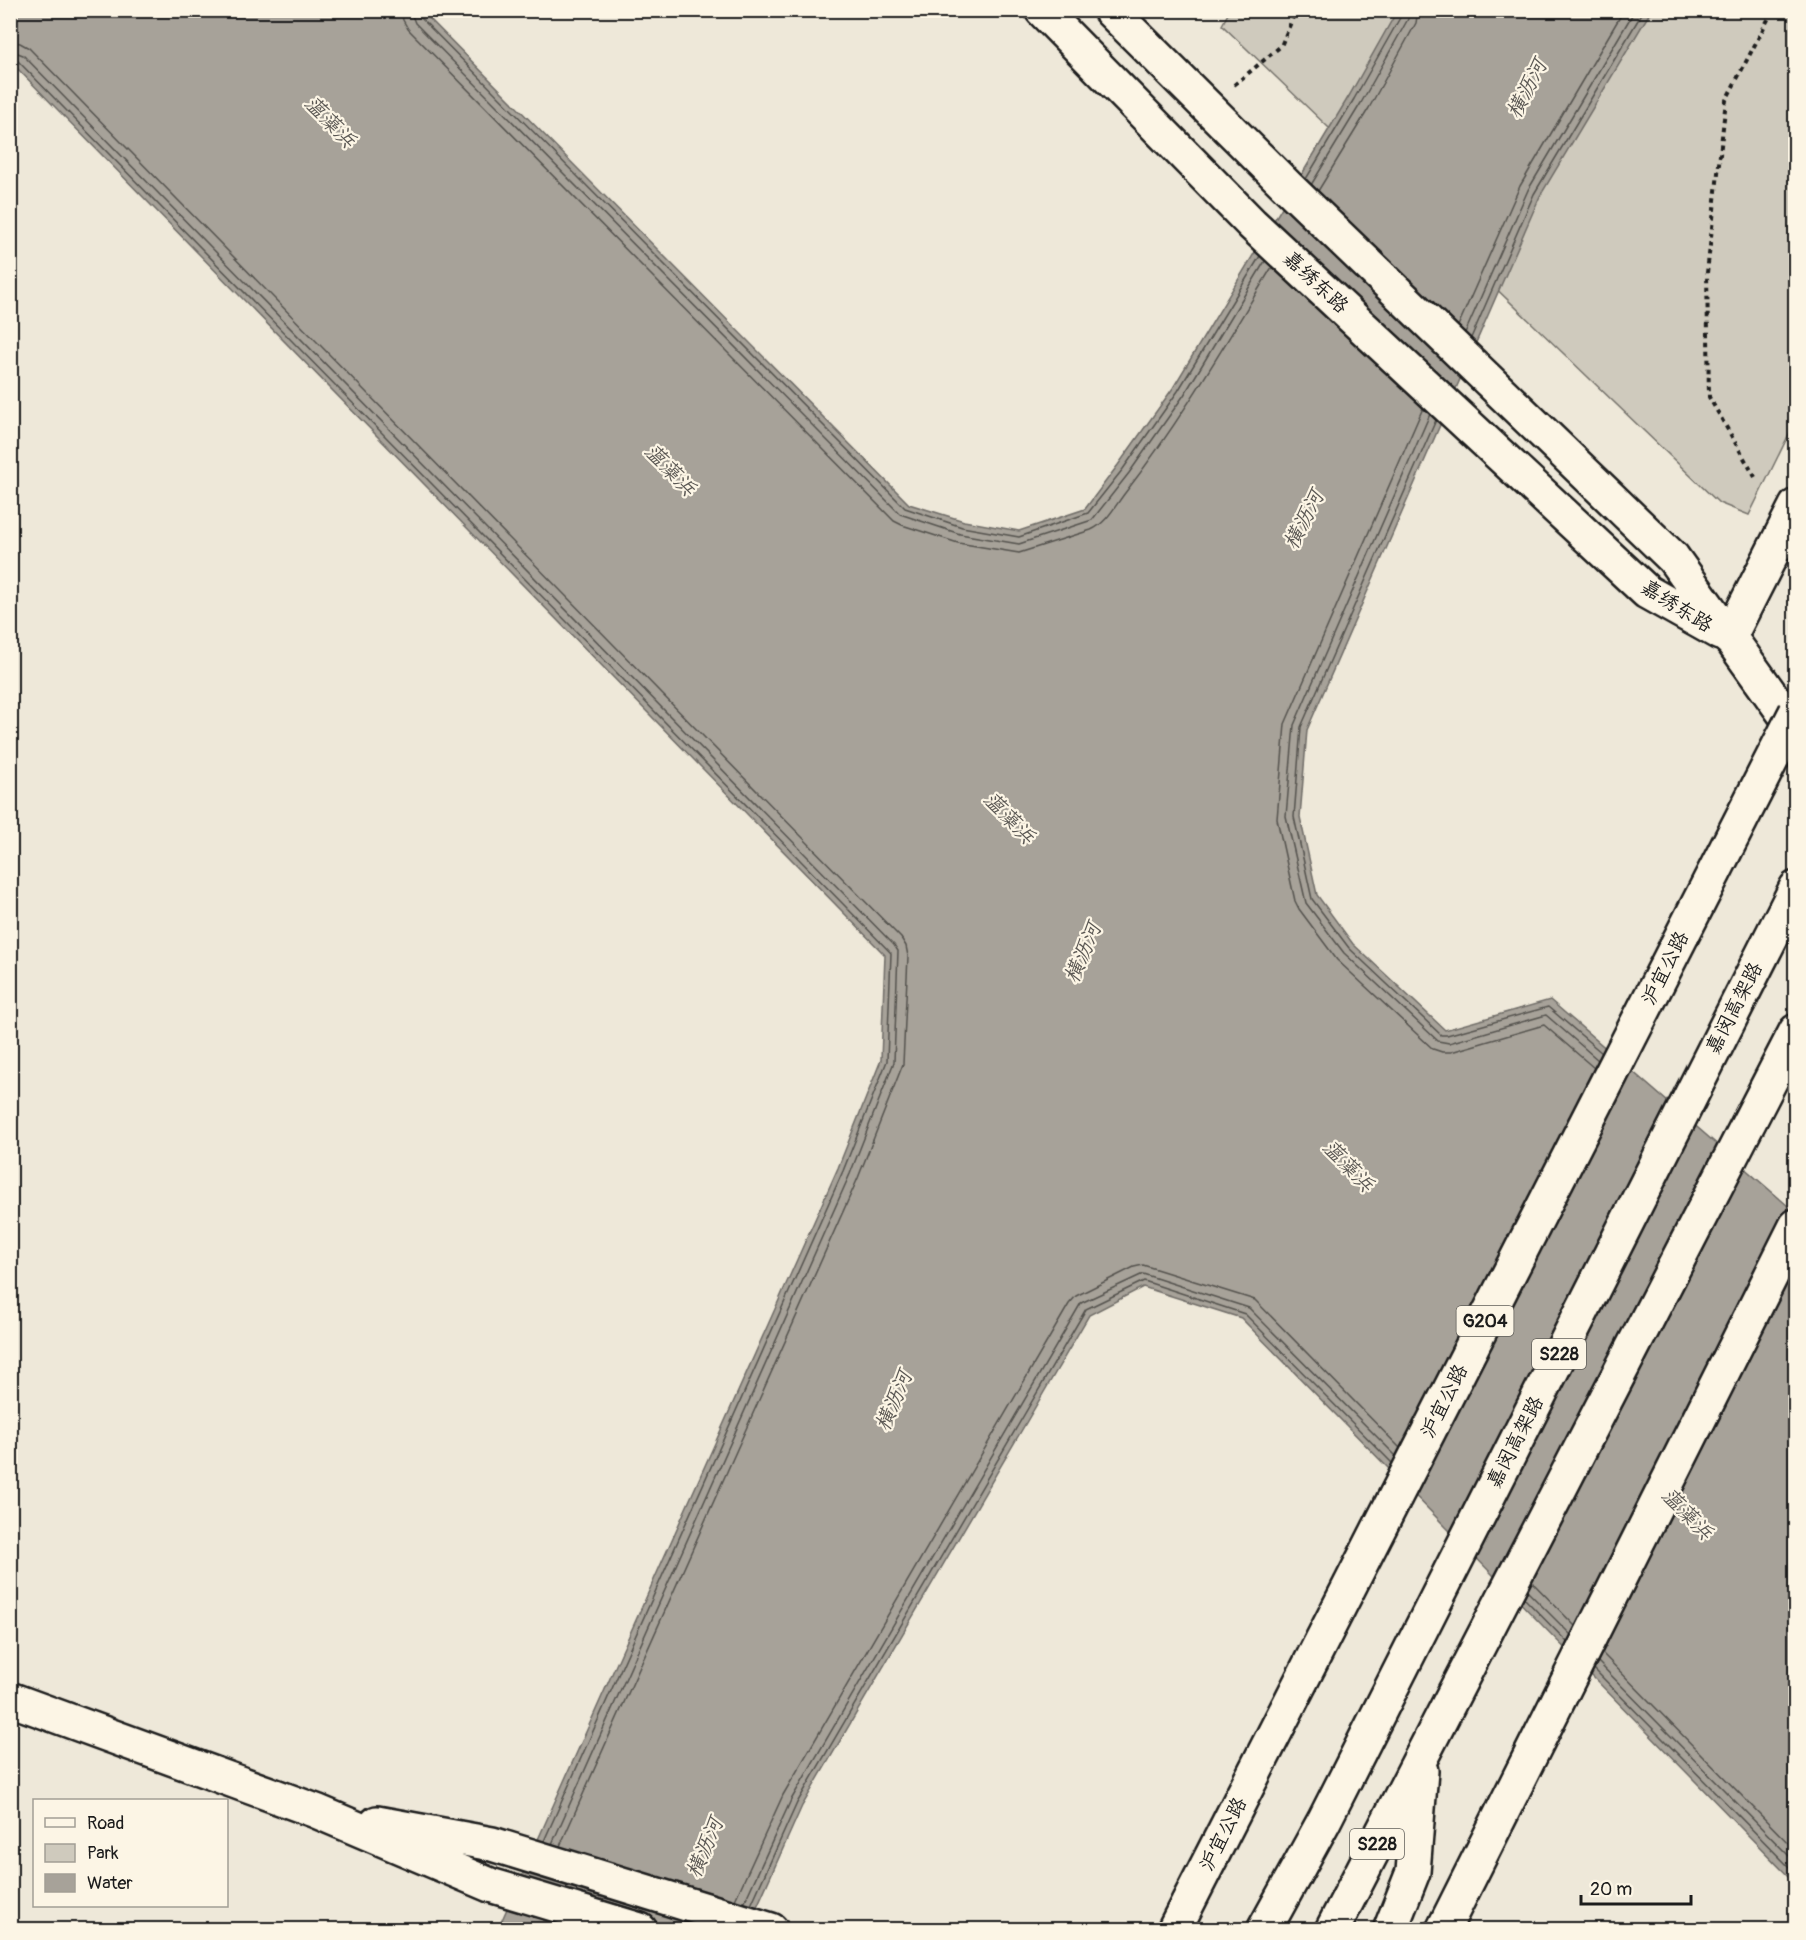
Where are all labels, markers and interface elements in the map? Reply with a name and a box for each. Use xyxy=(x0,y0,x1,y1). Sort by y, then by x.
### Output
water label: 横沥河 xyxy=(1501,52,1555,123)
water label: 蕰藻浜 xyxy=(298,90,362,155)
street label: 嘉绣东路 xyxy=(1278,246,1355,319)
water label: 蕰藻浜 xyxy=(638,438,702,503)
water label: 横沥河 xyxy=(1278,483,1332,554)
street label: 嘉绣东路 xyxy=(1636,574,1718,638)
water label: 蕰藻浜 xyxy=(977,786,1041,851)
water label: 横沥河 xyxy=(1058,916,1109,987)
street label: 沪宜公路 xyxy=(1636,926,1695,1009)
street label: 嘉闵高架路 xyxy=(1700,957,1768,1058)
water label: 蕰藻浜 xyxy=(1316,1134,1380,1199)
road number: G204 xyxy=(1456,1306,1514,1336)
road number: S228 xyxy=(1532,1339,1586,1369)
street label: 沪宜公路 xyxy=(1415,1359,1474,1442)
water label: 横沥河 xyxy=(869,1364,920,1435)
street label: 嘉闵高架路 xyxy=(1481,1391,1549,1492)
water label: 蕰藻浜 xyxy=(1655,1482,1719,1547)
street label: 沪宜公路 xyxy=(1194,1792,1253,1875)
legend xyxy=(33,1799,228,1907)
water label: 横沥河 xyxy=(680,1811,731,1882)
text: Road xyxy=(87,1812,124,1835)
road number: S228 xyxy=(1350,1829,1404,1859)
text: Park xyxy=(87,1842,119,1865)
scale bar xyxy=(1581,1868,1690,1906)
text: Water xyxy=(87,1872,133,1895)
text: 20 m xyxy=(1590,1878,1632,1901)

